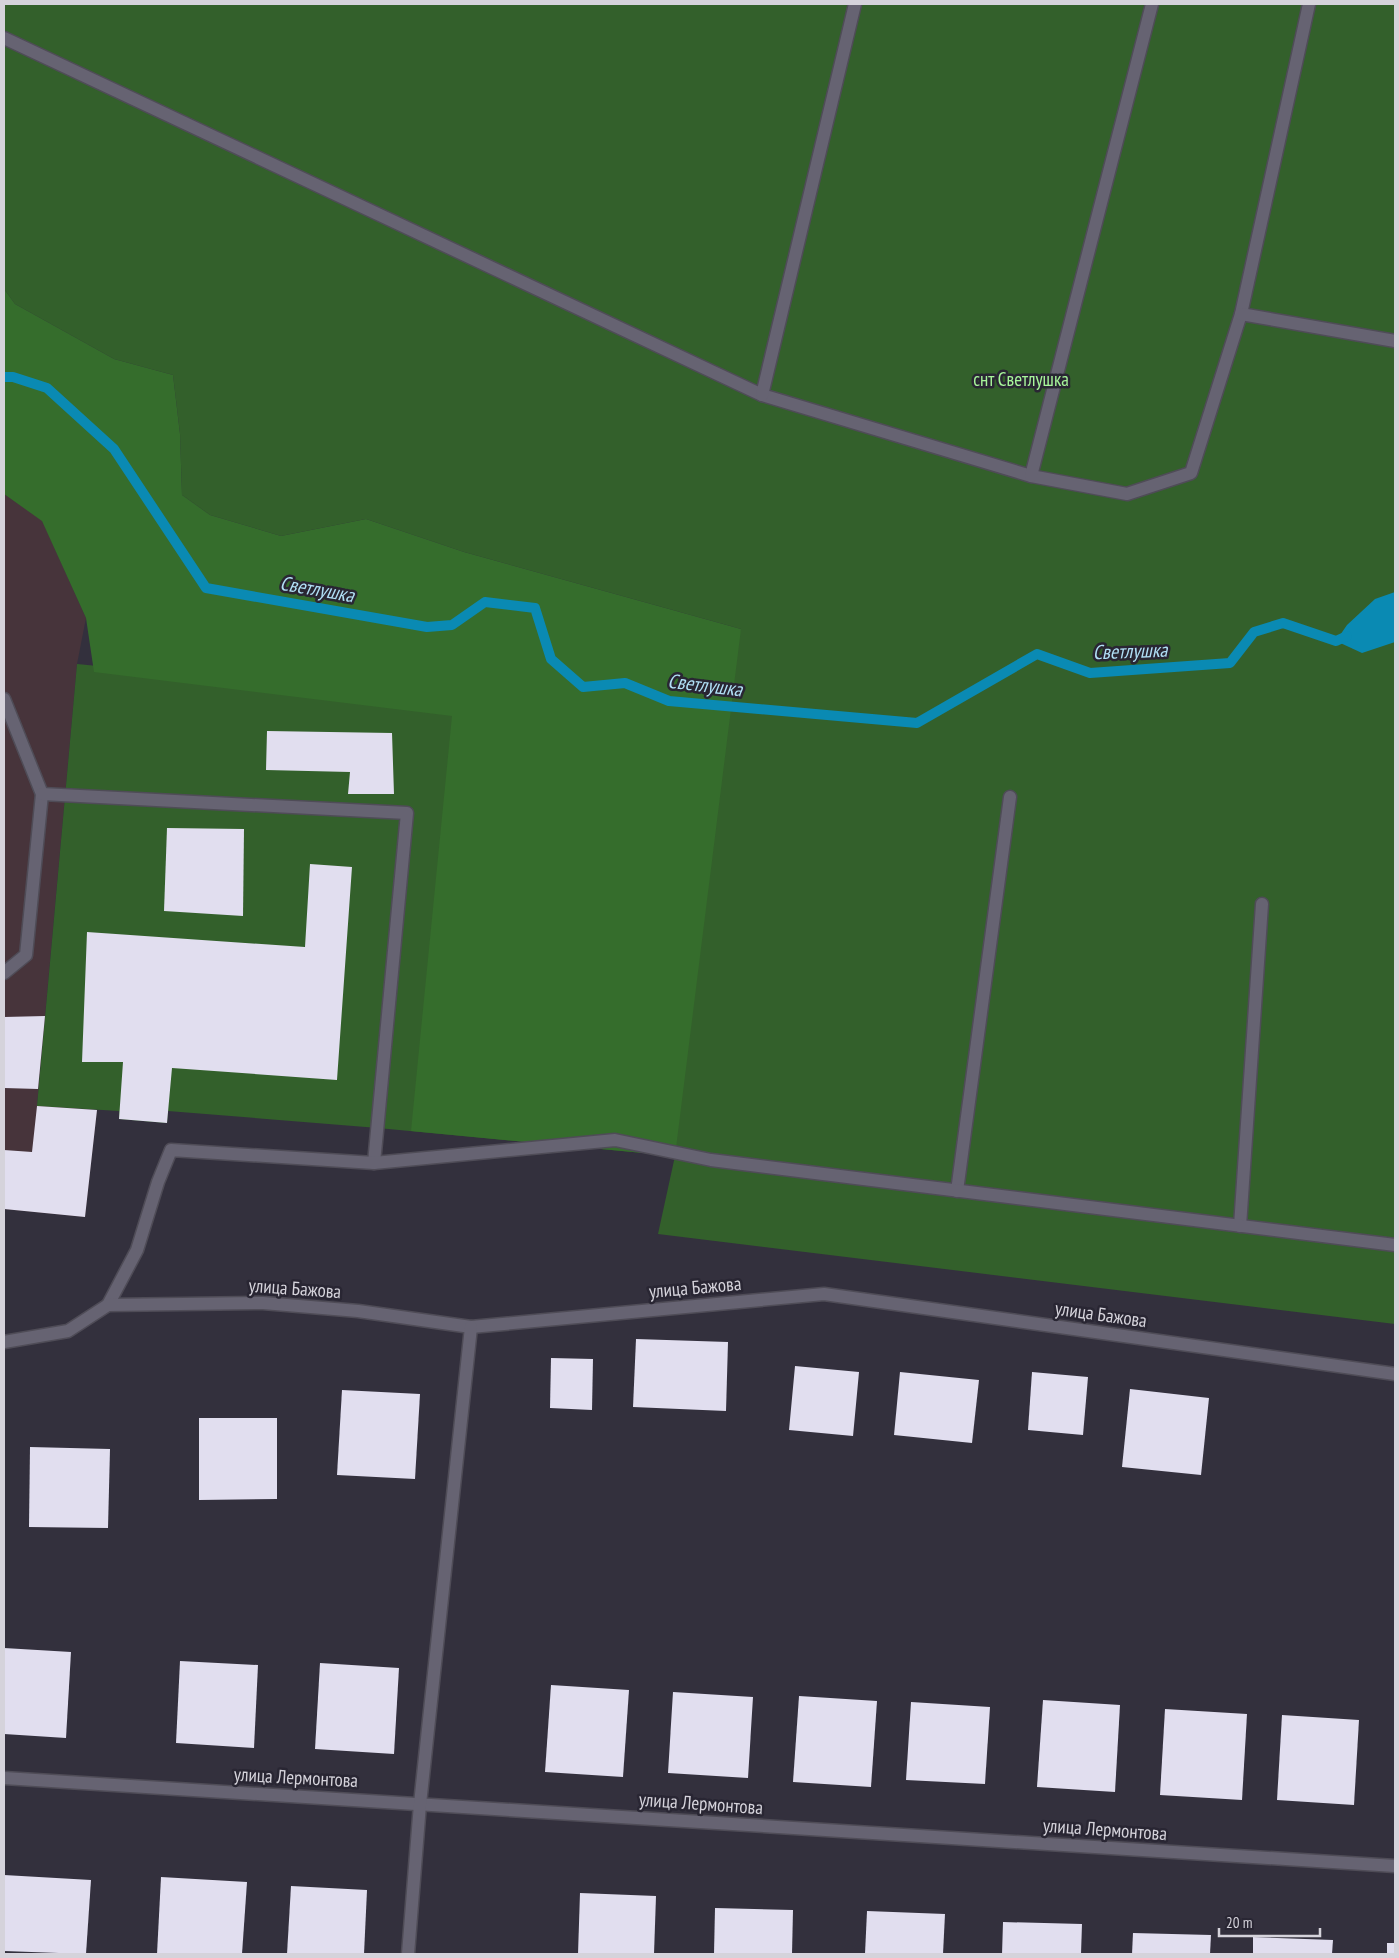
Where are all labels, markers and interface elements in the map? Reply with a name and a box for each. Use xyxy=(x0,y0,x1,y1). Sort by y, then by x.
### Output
park label: снт Светлушка xyxy=(973,367,1069,391)
water label: Светлушка xyxy=(278,570,357,608)
water label: Светлушка xyxy=(1092,637,1169,665)
water label: Светлушка xyxy=(666,668,745,703)
street label: улица Бажова xyxy=(648,1271,742,1303)
street label: улица Бажова xyxy=(248,1273,342,1303)
street label: улица Бажова xyxy=(1053,1296,1149,1332)
street label: улица Лермонтова xyxy=(233,1762,359,1792)
street label: улица Лермонтова xyxy=(638,1787,764,1819)
street label: улица Лермонтова xyxy=(1042,1813,1168,1845)
scale bar xyxy=(1219,1906,1320,1938)
text: 20 m xyxy=(1226,1913,1252,1932)

